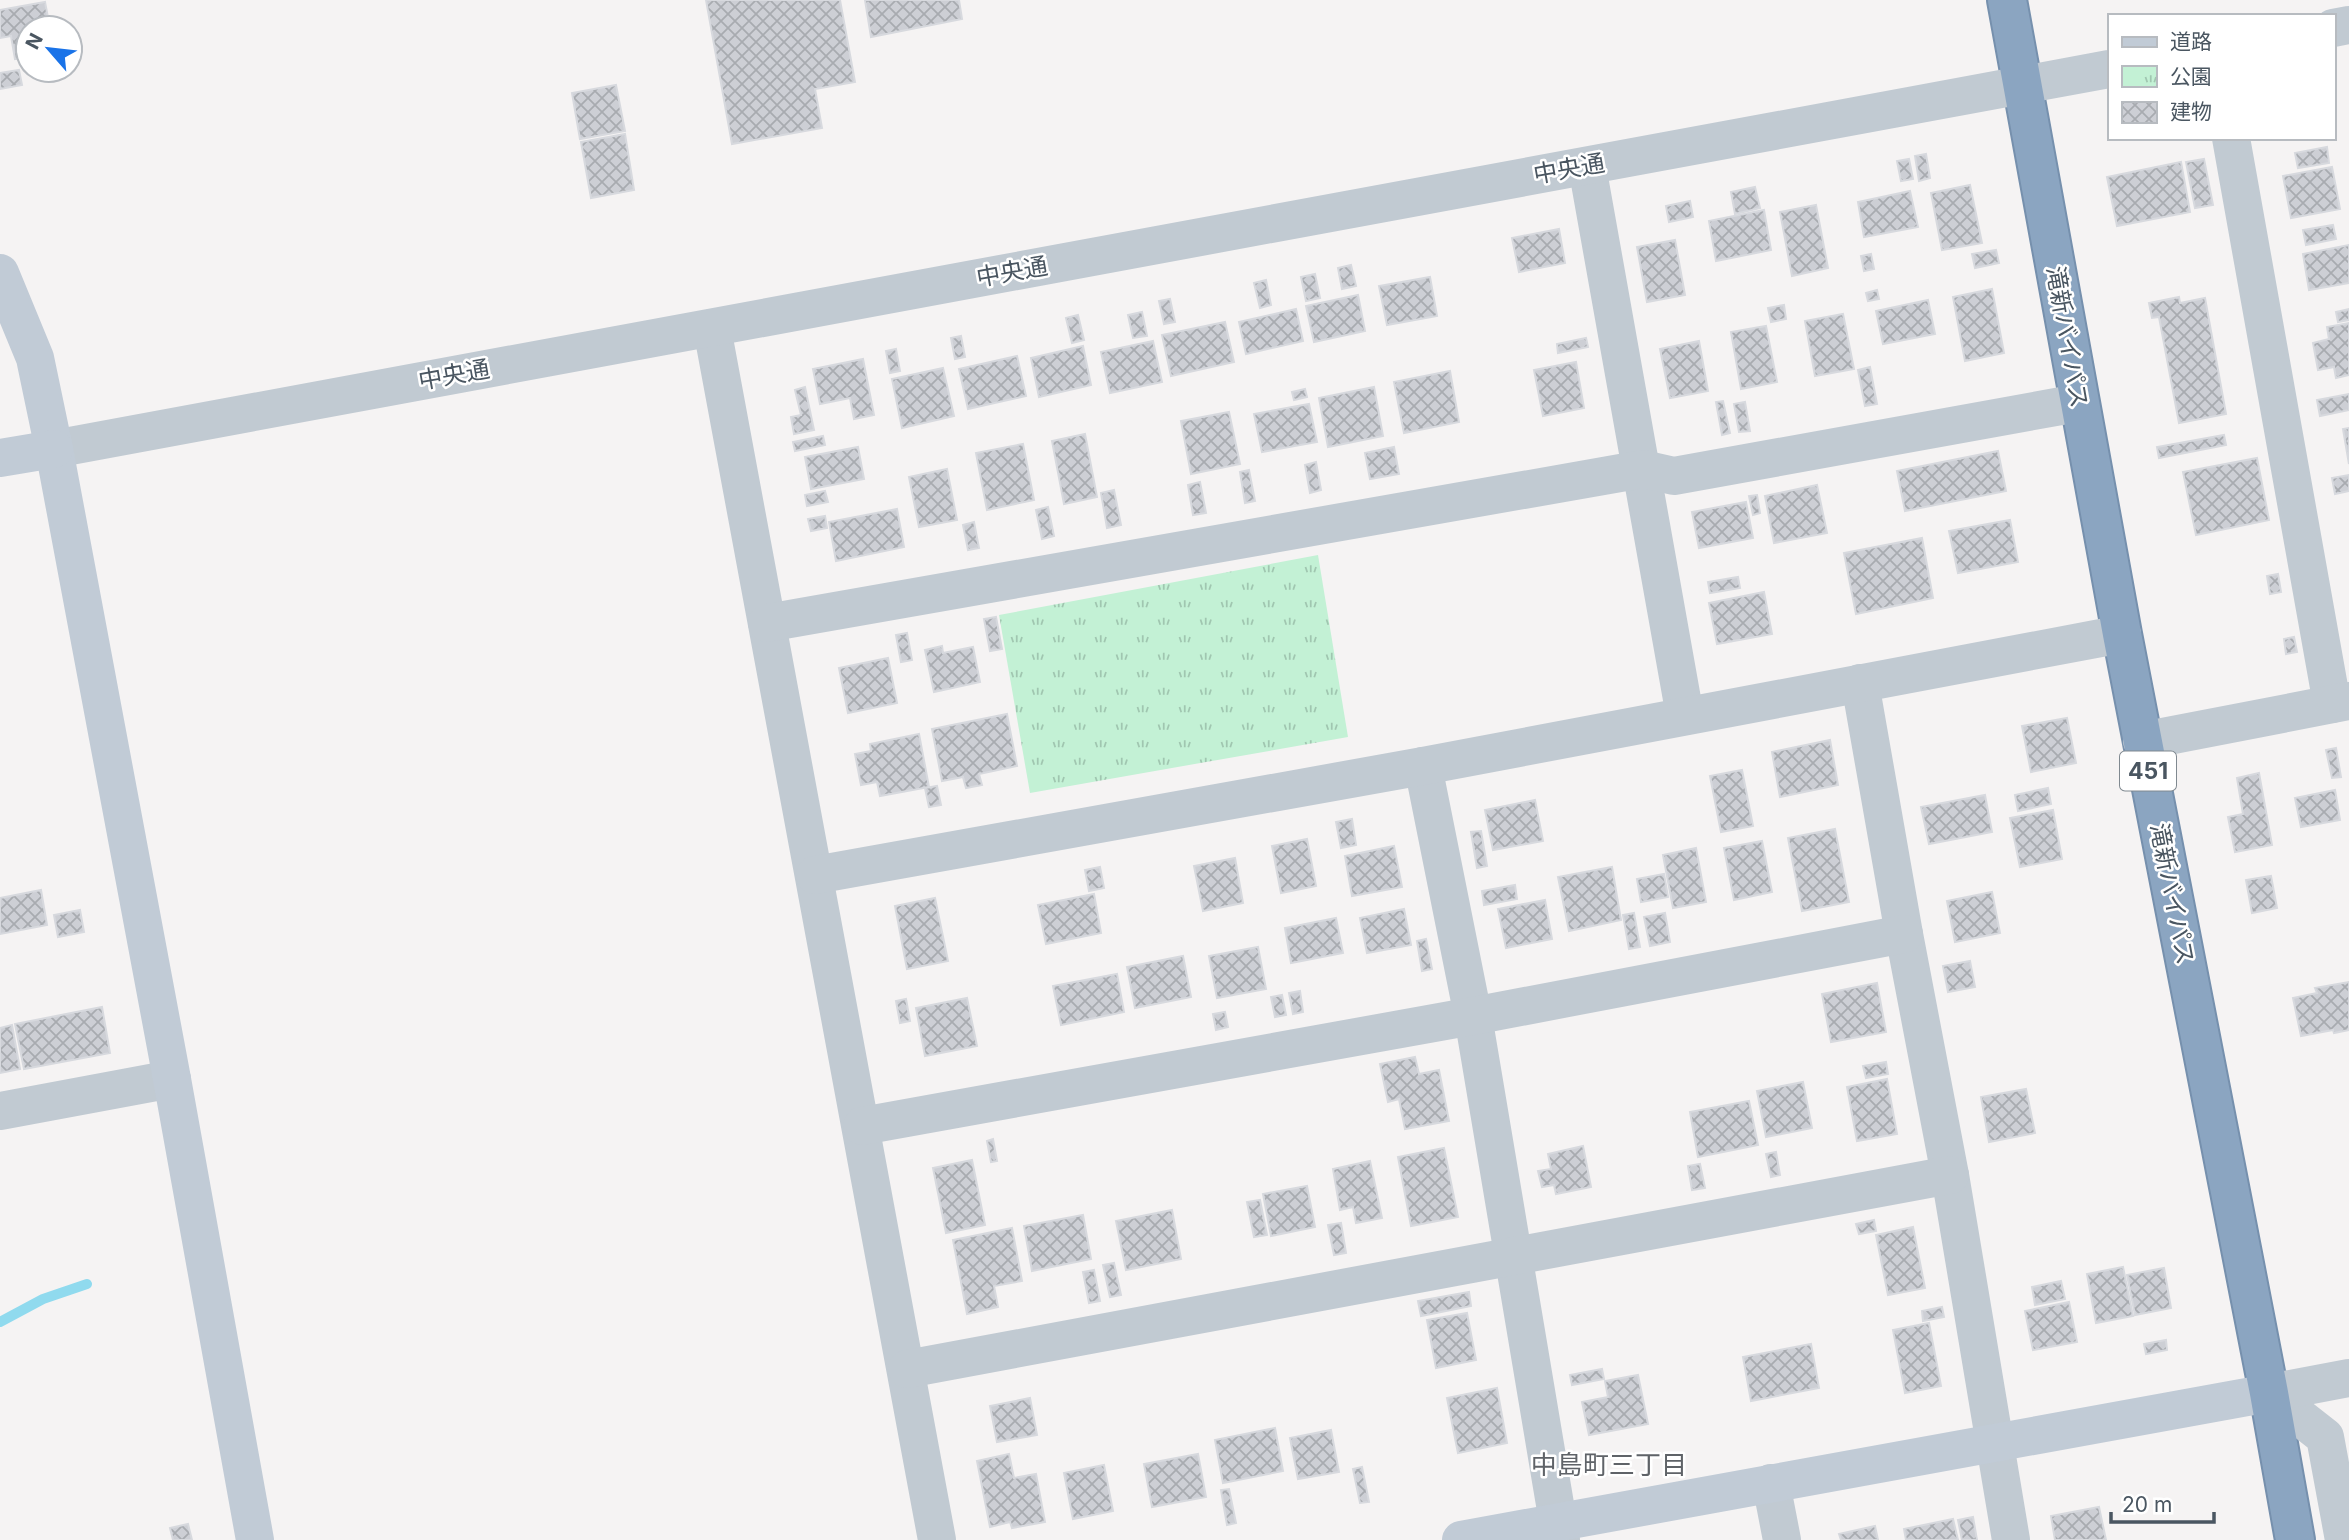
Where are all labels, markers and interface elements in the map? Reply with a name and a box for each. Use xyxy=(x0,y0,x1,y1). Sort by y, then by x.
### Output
north arrow xyxy=(14,14,84,84)
legend xyxy=(2108,14,2335,140)
text: N xyxy=(21,29,48,53)
text: 道路 xyxy=(2170,29,2212,54)
text: 公園 xyxy=(2170,64,2212,89)
text: 建物 xyxy=(2170,99,2212,124)
street label: 中央通 xyxy=(1531,148,1607,189)
street label: 中央通 xyxy=(974,251,1050,292)
street label: 滝新バイパス xyxy=(2041,264,2094,410)
street label: 中央通 xyxy=(416,354,492,395)
road number: 451 xyxy=(2120,751,2176,790)
street label: 滝新バイパス xyxy=(2145,821,2200,967)
district label: 中島町三丁目 xyxy=(1531,1449,1687,1480)
scale bar xyxy=(2111,1480,2214,1524)
text: 20 m xyxy=(2122,1492,2172,1517)

